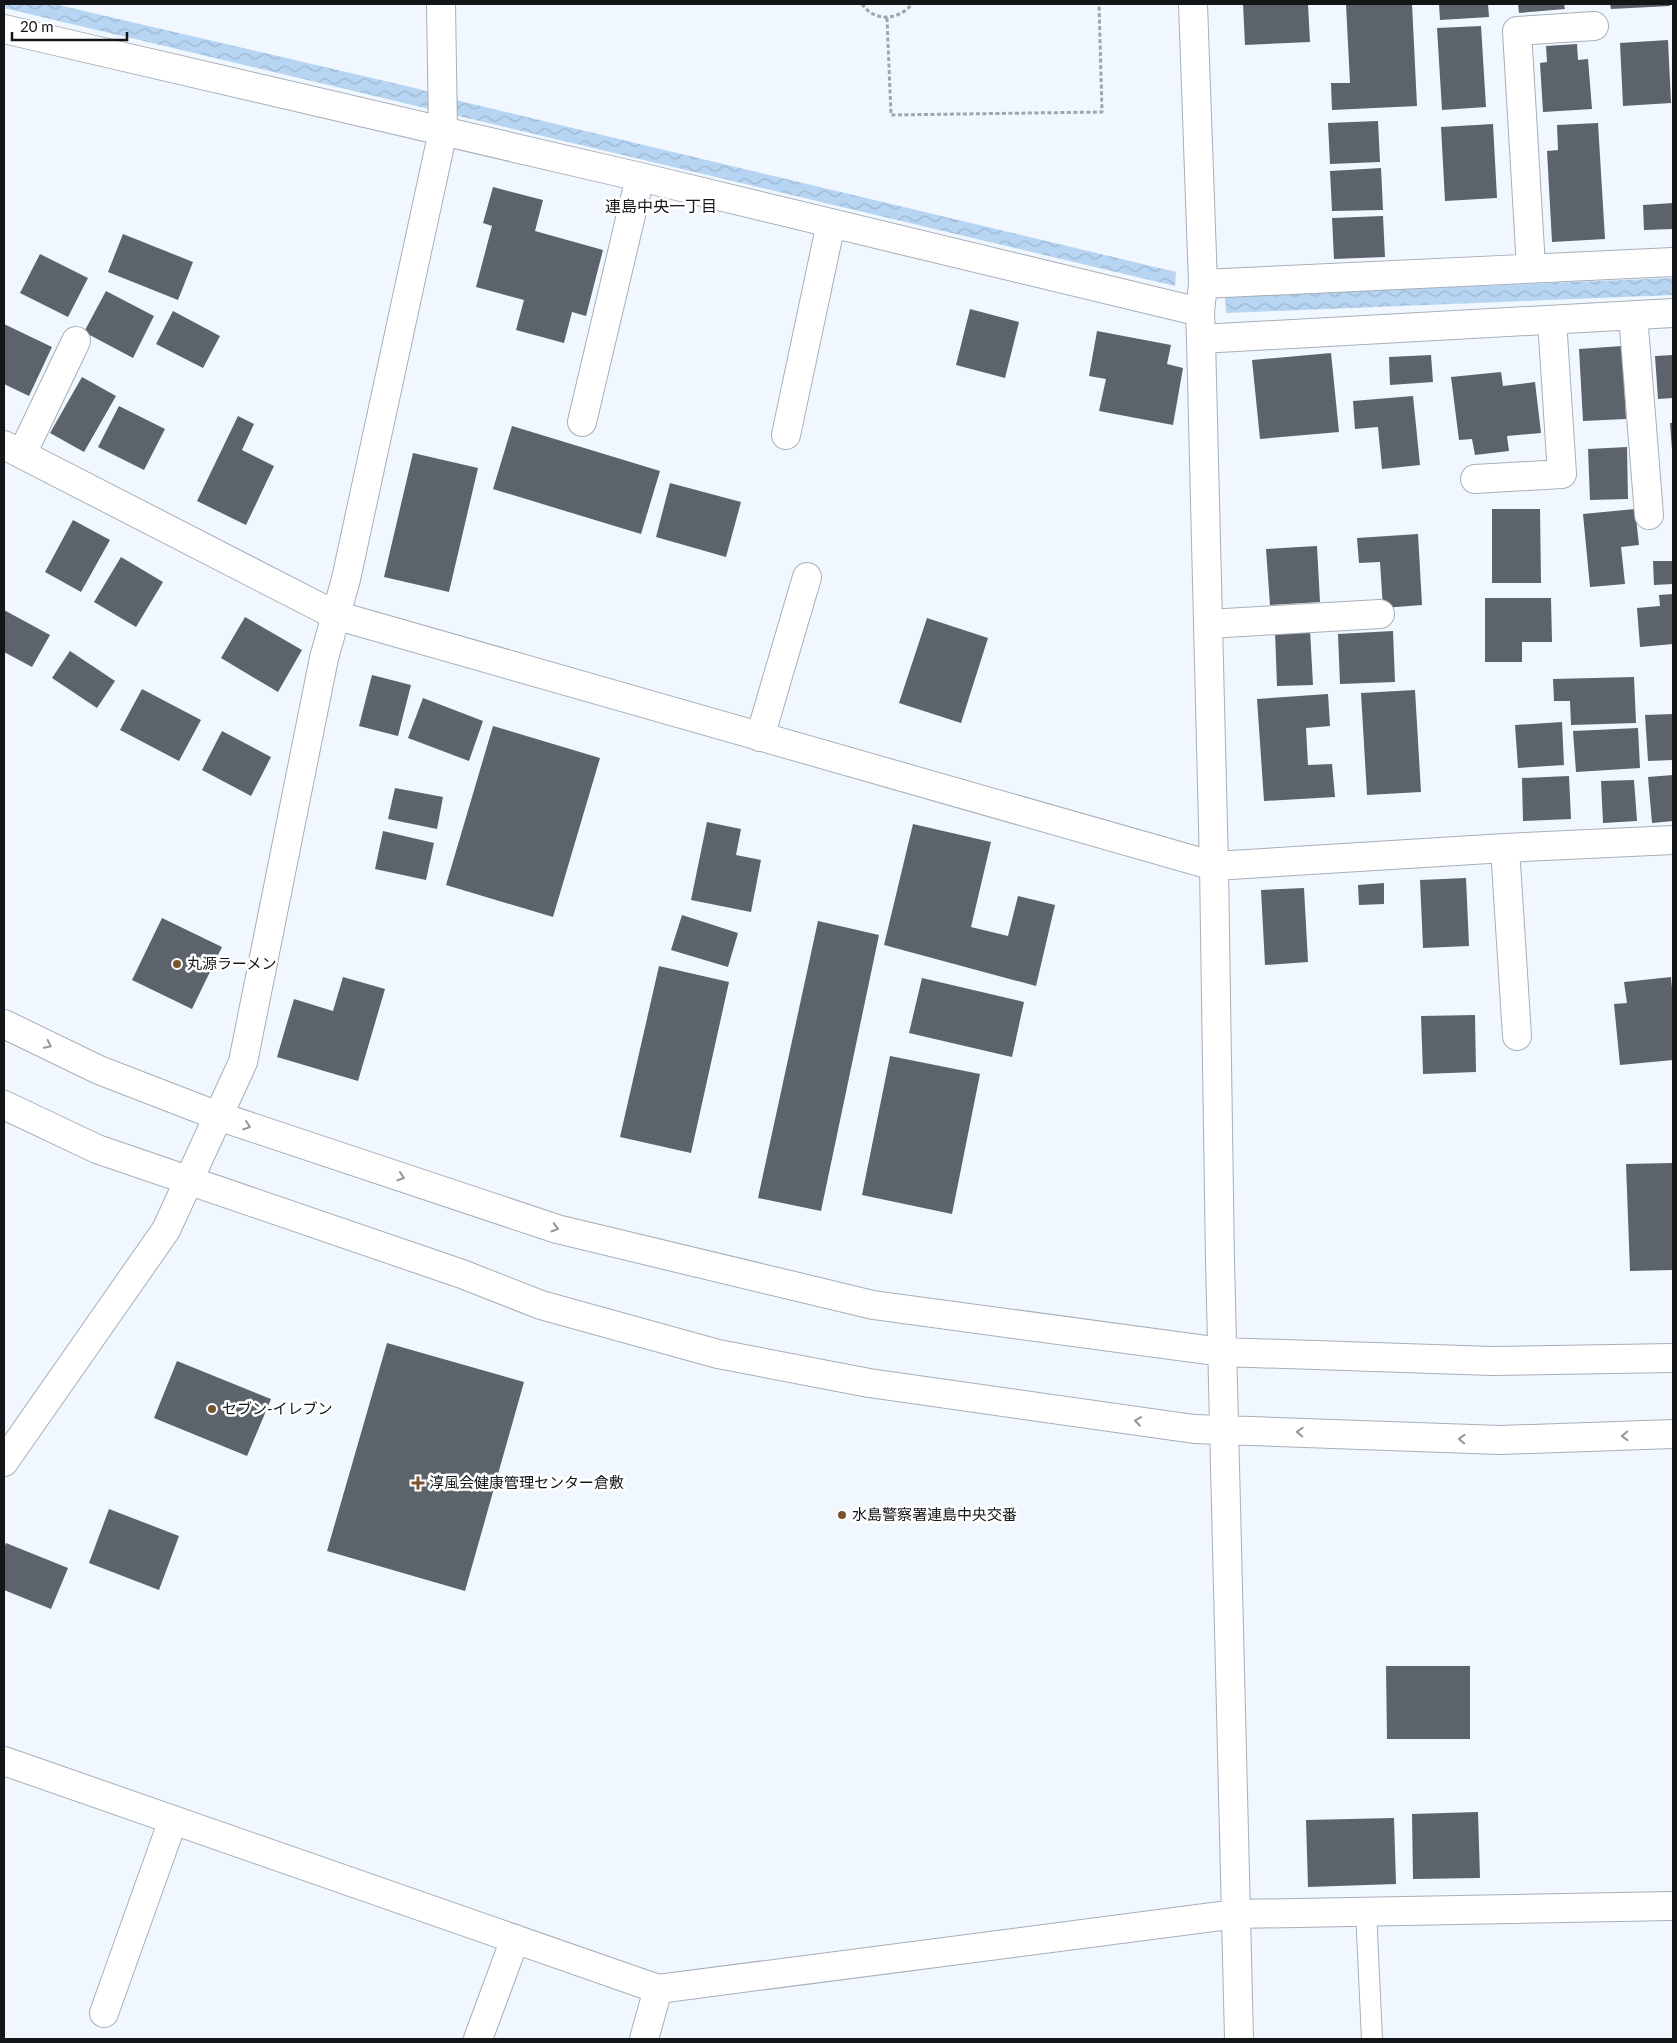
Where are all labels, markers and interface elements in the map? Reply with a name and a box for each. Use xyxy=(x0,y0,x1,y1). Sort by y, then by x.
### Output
scale bar xyxy=(12,10,128,42)
text: 20 m xyxy=(20,17,54,35)
district label: 連島中央一丁目 xyxy=(605,196,717,215)
place label: 丸源ラーメン xyxy=(187,954,276,972)
marker: 丸源ラーメン xyxy=(171,958,183,970)
one-way arrow xyxy=(43,1039,52,1050)
one-way arrow xyxy=(242,1120,251,1130)
one-way arrow xyxy=(396,1171,405,1181)
one-way arrow xyxy=(551,1223,559,1233)
place label: セブン-イレブン xyxy=(222,1399,333,1417)
marker: セブン-イレブン xyxy=(206,1403,218,1415)
one-way arrow xyxy=(1134,1416,1142,1427)
one-way arrow xyxy=(1296,1427,1304,1438)
one-way arrow xyxy=(1620,1430,1628,1441)
one-way arrow xyxy=(1458,1434,1466,1444)
place label: 淳風会健康管理センター倉敷 xyxy=(429,1473,624,1491)
marker: 淳風会健康管理センター倉敷 xyxy=(411,1476,425,1490)
place label: 水島警察署連島中央交番 xyxy=(852,1505,1017,1523)
marker: 水島警察署連島中央交番 xyxy=(836,1509,848,1521)

